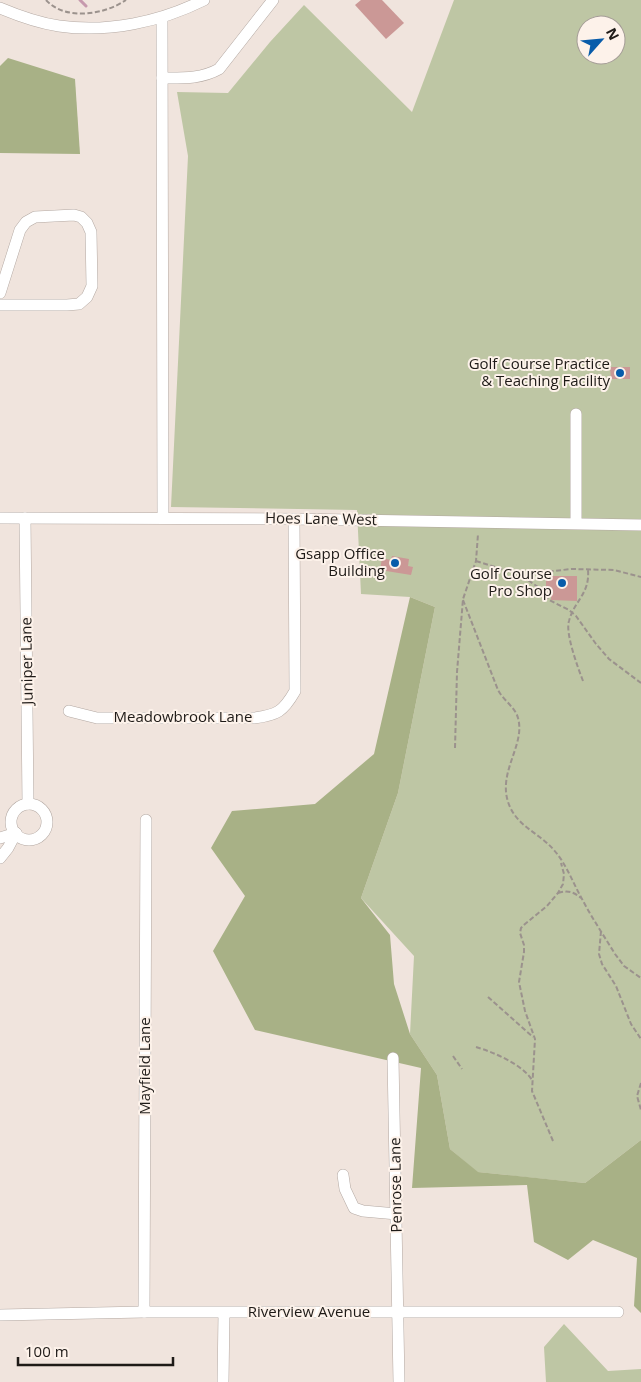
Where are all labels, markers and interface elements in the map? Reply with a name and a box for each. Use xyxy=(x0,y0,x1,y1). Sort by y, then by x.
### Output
north arrow xyxy=(576,15,626,65)
text: N xyxy=(602,24,624,43)
place label: Golf Course Practice & Teaching Facility xyxy=(469,353,610,390)
marker: Golf Course Practice & Teaching Facility xyxy=(614,367,626,379)
street label: Hoes Lane West xyxy=(265,507,377,529)
place label: Gsapp Office Building xyxy=(295,543,385,580)
marker: Gsapp Office Building xyxy=(389,557,401,569)
place label: Golf Course Pro Shop xyxy=(470,563,552,600)
marker: Golf Course Pro Shop xyxy=(556,577,568,589)
street label: Juniper Lane xyxy=(15,617,37,707)
street label: Meadowbrook Lane xyxy=(114,706,253,726)
street label: Mayfield Lane xyxy=(134,1017,154,1115)
street label: Penrose Lane xyxy=(384,1137,406,1233)
street label: Riverview Avenue xyxy=(248,1301,370,1321)
scale bar xyxy=(18,1334,172,1366)
text: 100 m xyxy=(25,1341,69,1361)

